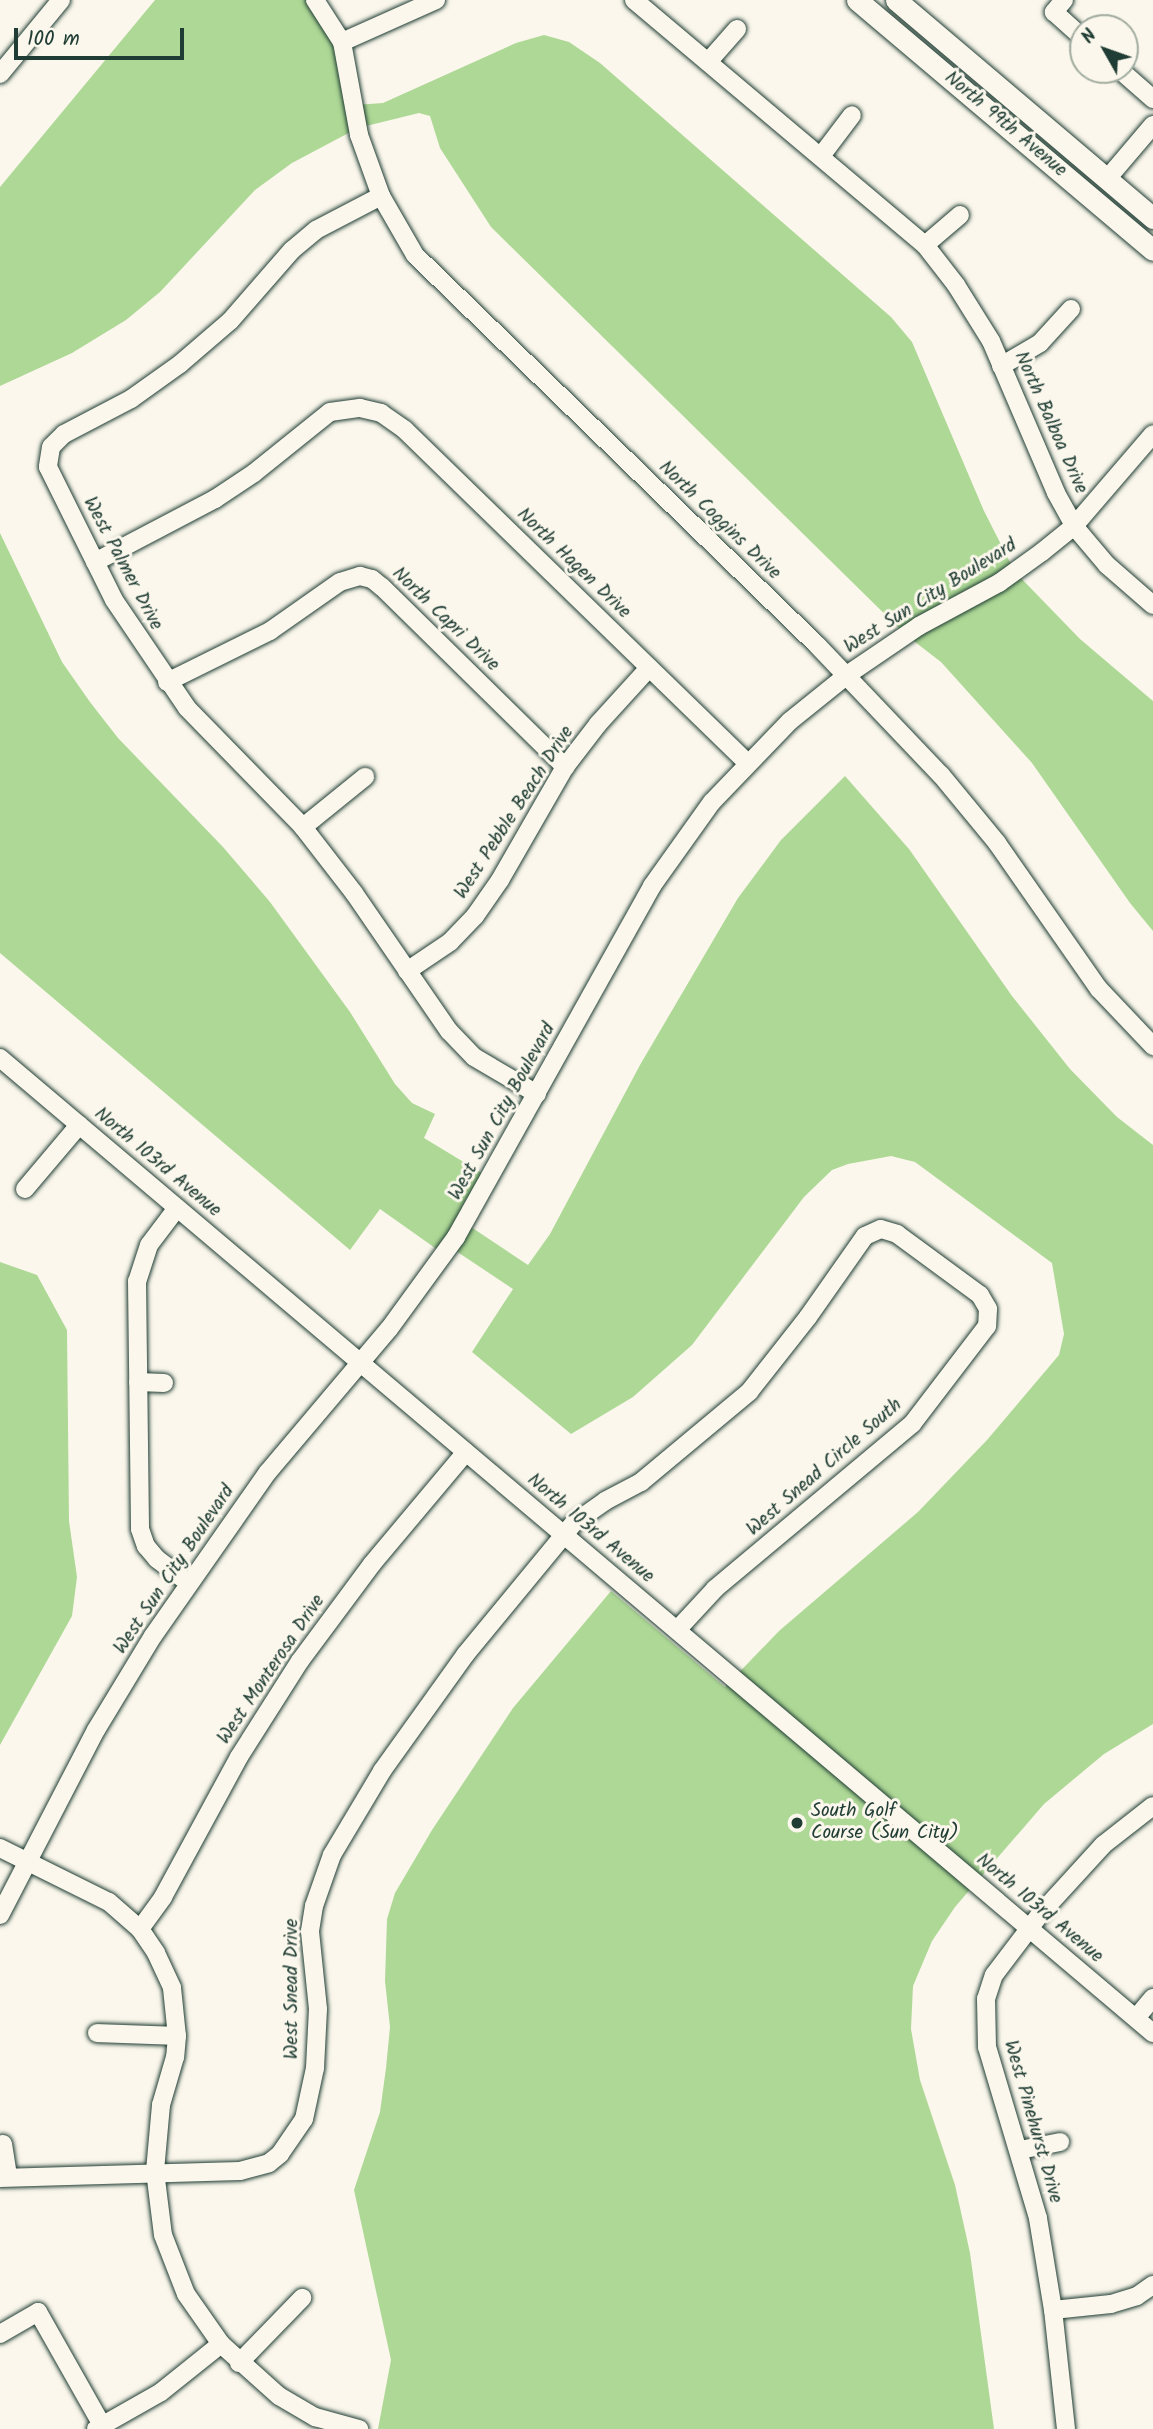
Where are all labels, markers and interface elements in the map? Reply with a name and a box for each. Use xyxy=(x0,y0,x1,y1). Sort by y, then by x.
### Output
scale bar xyxy=(18,14,187,58)
north arrow xyxy=(1069,14,1139,84)
text: 100 m xyxy=(27,23,80,56)
text: N xyxy=(1074,23,1105,51)
street label: North 99th Avenue xyxy=(939,67,1071,183)
street label: North Balboa Drive xyxy=(1008,348,1092,498)
street label: North Coggins Drive xyxy=(653,457,785,585)
street label: West Palmer Drive xyxy=(77,493,167,635)
street label: North Hagen Drive xyxy=(511,504,635,624)
street label: West Sun City Boulevard xyxy=(841,535,1021,659)
street label: North Capri Drive xyxy=(387,563,503,677)
street label: West Pebble Beach Drive xyxy=(451,722,579,904)
street label: West Sun City Boulevard xyxy=(445,1019,561,1205)
street label: North 103rd Avenue xyxy=(89,1103,225,1223)
street label: West Snead Circle South xyxy=(743,1394,907,1542)
street label: North 103rd Avenue xyxy=(522,1469,658,1589)
street label: West Sun City Boulevard xyxy=(110,1481,240,1659)
street label: West Monterosa Drive xyxy=(214,1591,330,1749)
place label: South Golf Course (Sun City) xyxy=(811,1801,959,1845)
marker: South Golf Course (Sun City) xyxy=(789,1815,805,1831)
street label: North 103rd Avenue xyxy=(971,1849,1107,1969)
street label: West Snead Drive xyxy=(282,1919,304,2059)
street label: West Pinehurst Drive xyxy=(998,2038,1066,2206)

